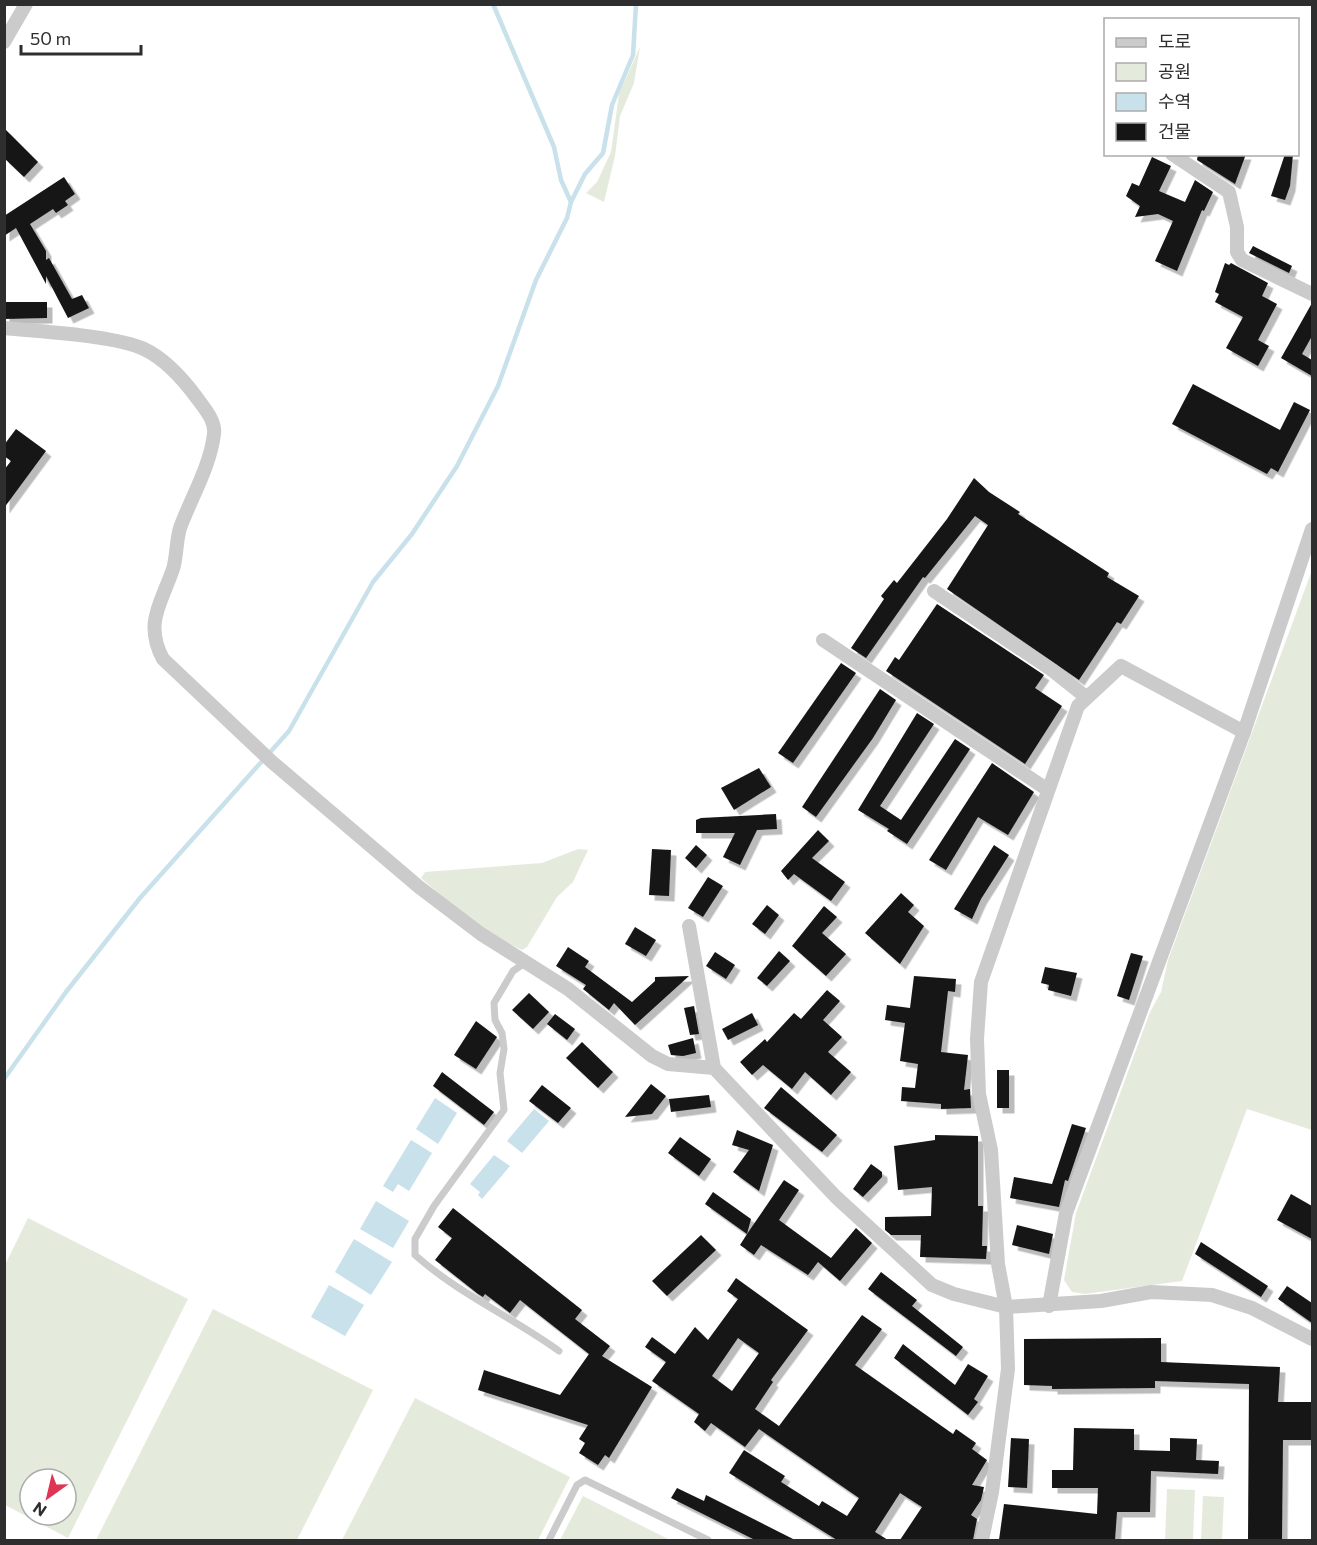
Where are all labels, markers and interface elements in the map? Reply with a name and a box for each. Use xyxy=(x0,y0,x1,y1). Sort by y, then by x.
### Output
scale bar xyxy=(21,18,141,56)
legend xyxy=(1104,18,1299,156)
text: 50 m xyxy=(30,27,71,49)
text: 도로 xyxy=(1158,30,1191,52)
text: 공원 xyxy=(1158,60,1191,82)
text: 수역 xyxy=(1158,90,1191,112)
text: 건물 xyxy=(1158,120,1191,142)
north arrow xyxy=(18,1467,78,1527)
text: N xyxy=(29,1499,50,1521)

